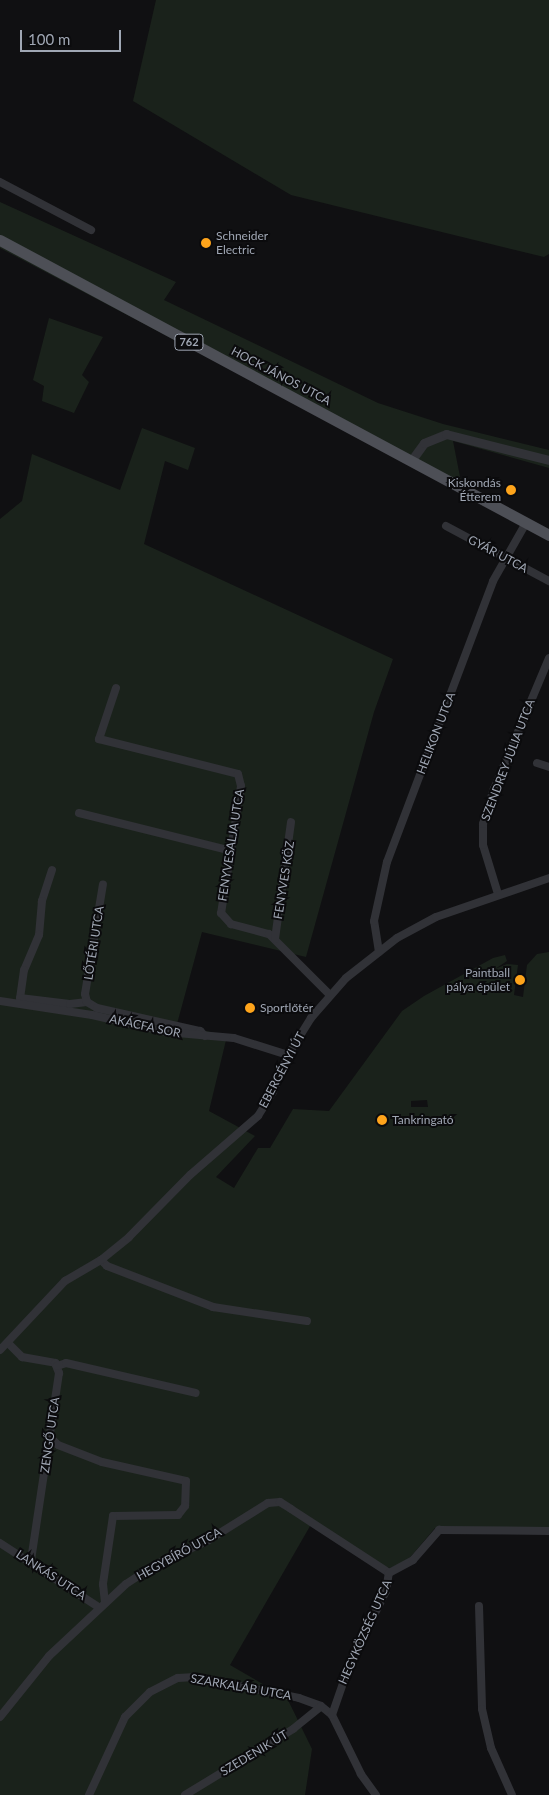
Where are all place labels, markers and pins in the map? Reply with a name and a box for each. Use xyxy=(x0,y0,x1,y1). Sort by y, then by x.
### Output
place label: Schneider Electric xyxy=(216,229,268,257)
marker: Schneider Electric xyxy=(200,237,212,249)
place label: Kiskondás Étterem xyxy=(448,476,501,504)
marker: Kiskondás Étterem xyxy=(505,484,517,496)
place label: Paintball pálya épület xyxy=(446,966,510,994)
marker: Paintball pálya épület xyxy=(514,974,526,986)
place label: Sportlőtér xyxy=(260,1001,313,1015)
marker: Sportlőtér xyxy=(244,1002,256,1014)
place label: Tankringató xyxy=(392,1113,454,1127)
marker: Tankringató xyxy=(376,1114,388,1126)

